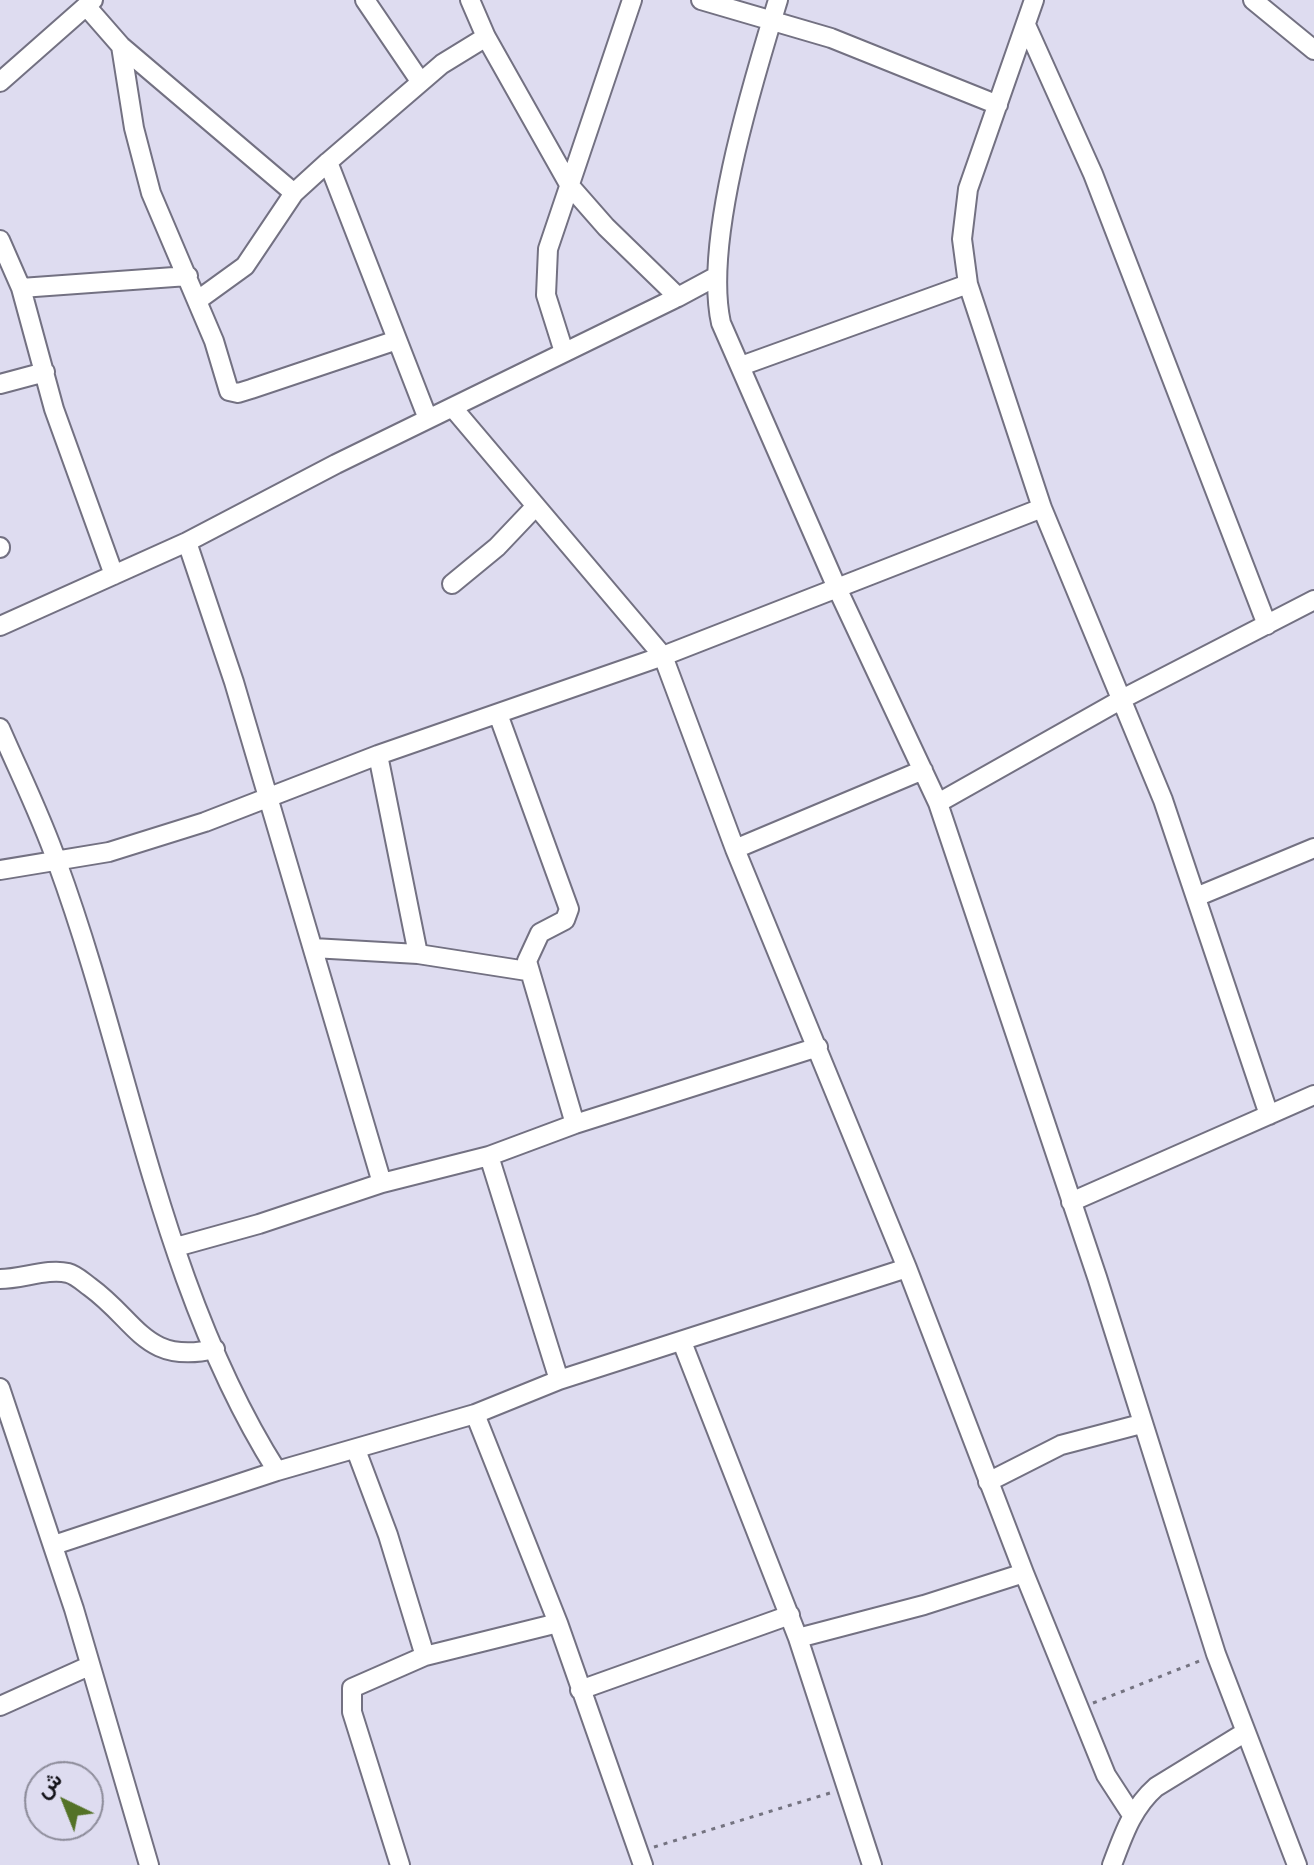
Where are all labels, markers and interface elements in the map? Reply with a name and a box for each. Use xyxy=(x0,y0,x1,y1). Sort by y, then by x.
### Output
north arrow xyxy=(24,1761,104,1841)
text: ش xyxy=(30,1766,68,1803)

